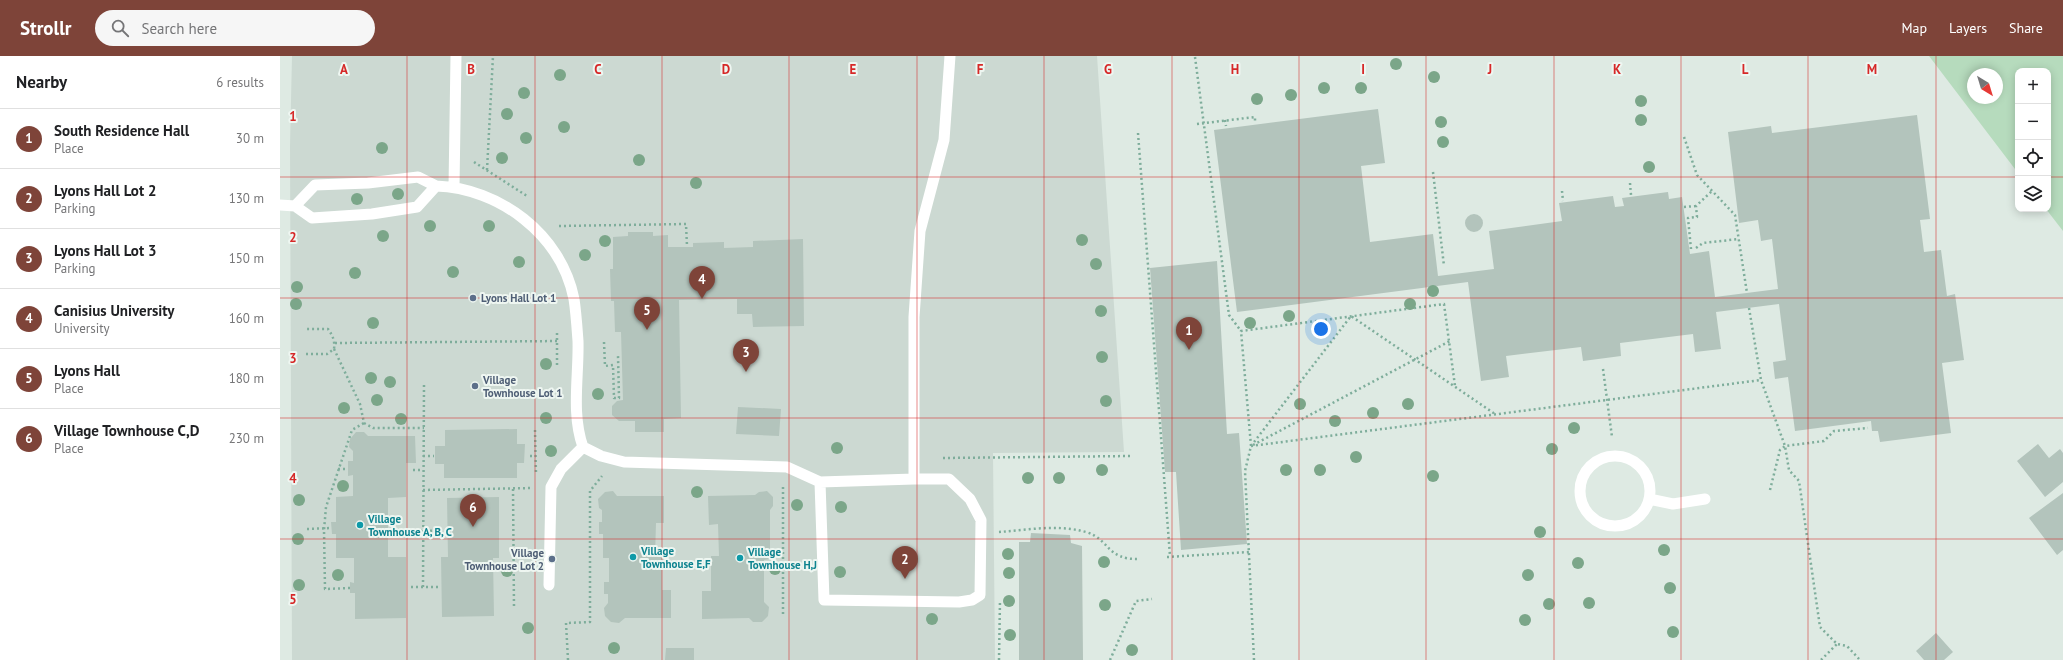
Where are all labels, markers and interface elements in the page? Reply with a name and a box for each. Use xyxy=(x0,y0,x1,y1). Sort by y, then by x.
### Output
search box xyxy=(95,10,375,46)
text: Strollr xyxy=(20,16,71,40)
icon: search xyxy=(109,17,131,39)
text: Search here xyxy=(141,19,217,38)
text: Map xyxy=(1901,19,1927,37)
text: Layers xyxy=(1949,19,1987,37)
text: Share xyxy=(2009,19,2043,37)
text: A xyxy=(340,61,348,78)
text: B xyxy=(467,61,475,78)
text: C xyxy=(594,61,602,78)
text: D xyxy=(722,61,730,78)
text: E xyxy=(850,61,857,78)
text: F xyxy=(977,61,984,78)
text: G xyxy=(1104,61,1112,78)
text: H xyxy=(1231,61,1239,78)
text: I xyxy=(1361,61,1365,78)
text: J xyxy=(1487,61,1492,78)
text: K xyxy=(1613,61,1621,78)
text: L xyxy=(1742,61,1749,78)
text: M xyxy=(1867,61,1877,78)
north arrow xyxy=(1967,68,2003,104)
map controls xyxy=(2015,68,2051,212)
button: + xyxy=(2015,68,2051,104)
text: Nearby xyxy=(16,71,67,93)
text: 6 results xyxy=(216,74,264,91)
button: − xyxy=(2015,104,2051,140)
text: 1 xyxy=(289,108,297,125)
text: South Residence Hall xyxy=(54,121,189,140)
text: 1 xyxy=(25,130,33,147)
text: 30 m xyxy=(236,130,264,147)
text: Place xyxy=(54,140,84,157)
button: locate xyxy=(2015,140,2051,176)
button: layers xyxy=(2015,176,2051,212)
text: Lyons Hall Lot 2 xyxy=(54,181,156,200)
text: 2 xyxy=(25,190,33,207)
text: 130 m xyxy=(229,190,264,207)
text: Parking xyxy=(54,200,95,217)
text: 2 xyxy=(289,229,297,246)
text: Lyons Hall Lot 3 xyxy=(54,241,156,260)
text: 3 xyxy=(25,250,33,267)
text: 150 m xyxy=(229,250,264,267)
text: Parking xyxy=(54,260,95,277)
pin: 4 xyxy=(689,266,715,299)
place label: Lyons Hall Lot 1 xyxy=(481,291,556,305)
marker: Lyons Hall Lot 1 xyxy=(468,293,478,303)
pin: 5 xyxy=(634,297,660,330)
text: Canisius University xyxy=(54,301,174,320)
text: 4 xyxy=(25,310,33,327)
text: 160 m xyxy=(229,310,264,327)
pin: 1 xyxy=(1176,317,1202,350)
your location xyxy=(1311,319,1331,339)
text: University xyxy=(54,320,110,337)
pin: 3 xyxy=(733,339,759,372)
text: 3 xyxy=(289,350,297,367)
text: Lyons Hall xyxy=(54,361,120,380)
text: 5 xyxy=(25,370,33,387)
text: 180 m xyxy=(229,370,264,387)
place label: Village Townhouse Lot 1 xyxy=(482,373,562,400)
text: Place xyxy=(54,380,84,397)
marker: Village Townhouse Lot 1 xyxy=(470,381,480,391)
text: Village Townhouse C,D xyxy=(54,421,199,440)
text: 6 xyxy=(25,430,33,447)
text: 230 m xyxy=(229,430,264,447)
text: Place xyxy=(54,440,84,457)
text: 4 xyxy=(289,470,297,487)
pin: 6 xyxy=(460,494,486,527)
place label: Village Townhouse A, B, C xyxy=(367,512,452,539)
marker: Village Townhouse A, B, C xyxy=(355,520,365,530)
place label: Village Townhouse E,F xyxy=(640,544,711,571)
place label: Village Townhouse H,J xyxy=(747,545,817,572)
place label: Village Townhouse Lot 2 xyxy=(465,546,544,573)
pin: 2 xyxy=(892,546,918,579)
marker: Village Townhouse E,F xyxy=(628,552,638,562)
marker: Village Townhouse H,J xyxy=(735,553,745,563)
marker: Village Townhouse Lot 2 xyxy=(547,554,557,564)
text: 5 xyxy=(289,591,297,608)

